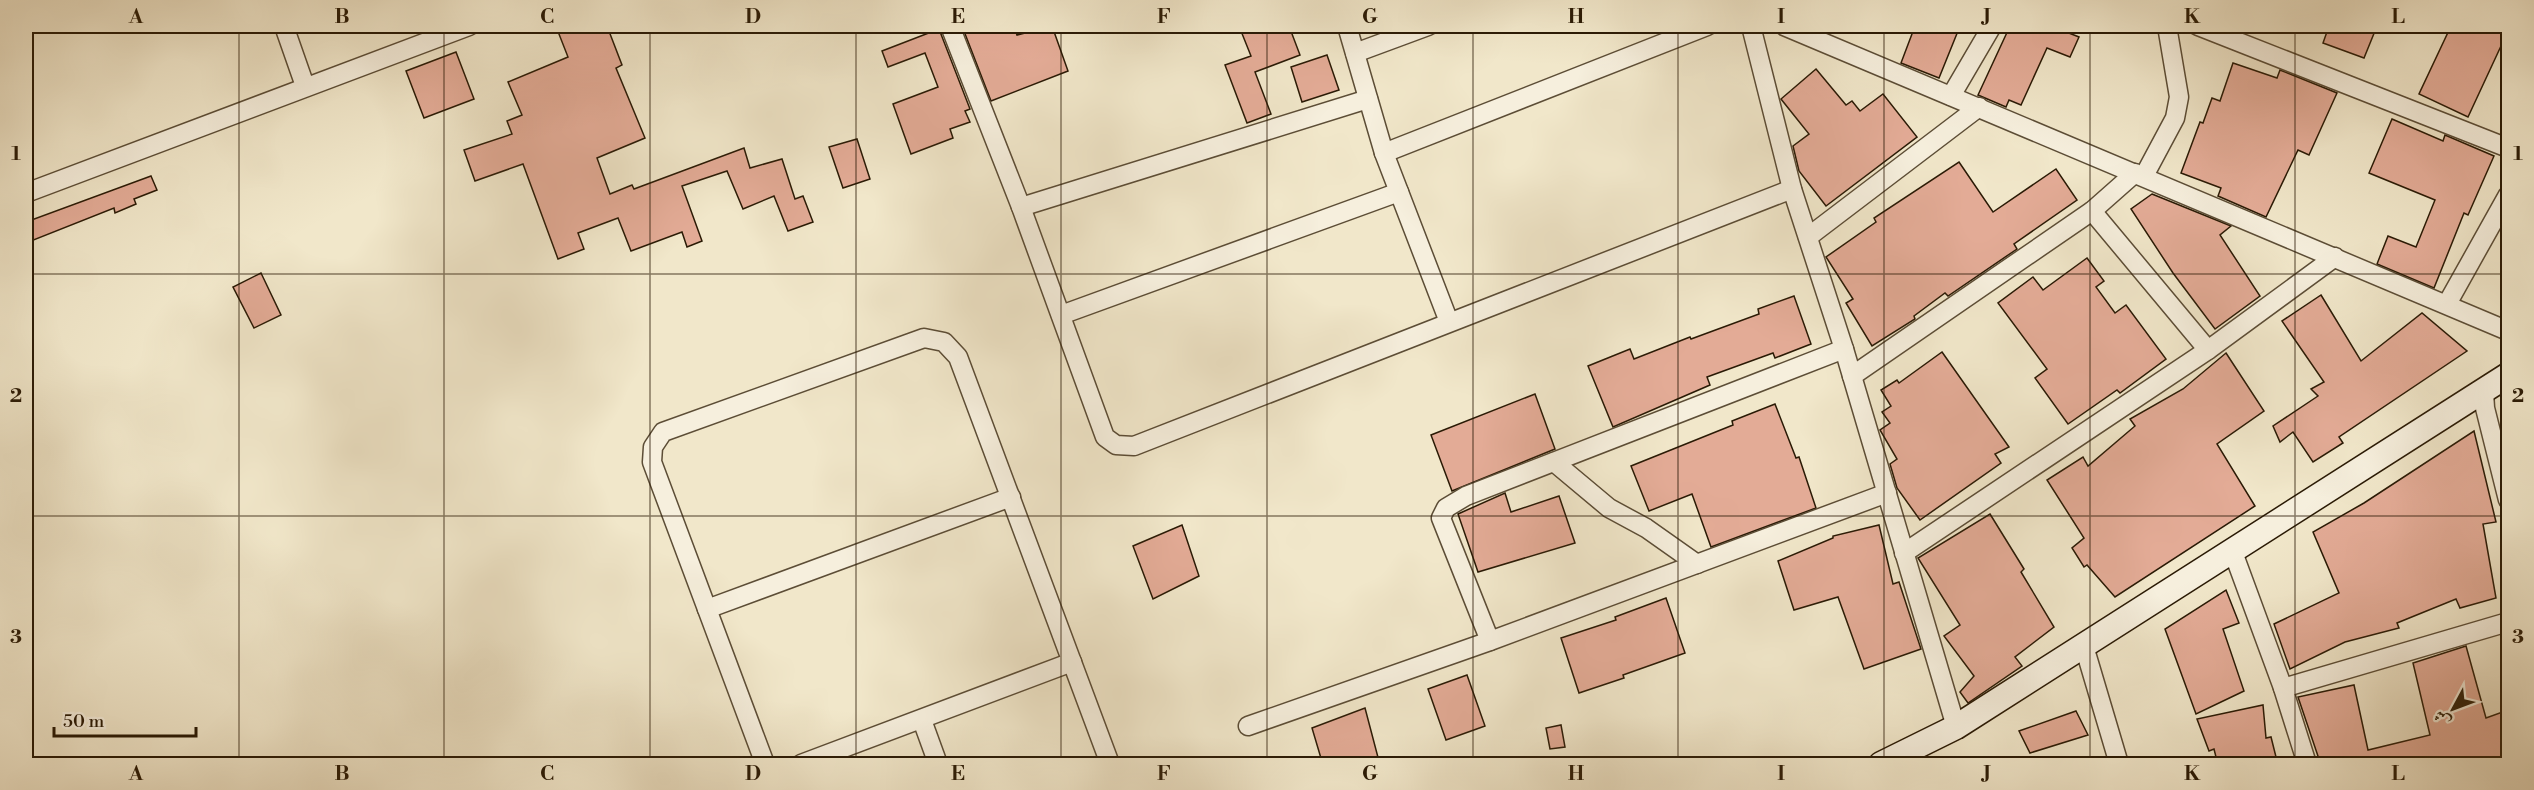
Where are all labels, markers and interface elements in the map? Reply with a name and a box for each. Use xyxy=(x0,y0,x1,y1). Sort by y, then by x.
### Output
text: A xyxy=(128,5,144,30)
text: B xyxy=(334,5,350,30)
text: C xyxy=(540,5,554,30)
text: D xyxy=(745,5,761,30)
text: E xyxy=(951,5,965,30)
text: F xyxy=(1157,5,1171,30)
text: G xyxy=(1362,5,1378,30)
text: H xyxy=(1568,5,1585,30)
text: I xyxy=(1777,5,1785,30)
text: J xyxy=(1980,5,1991,30)
text: K xyxy=(2184,5,2201,30)
text: L xyxy=(2391,5,2405,30)
text: 1 xyxy=(11,142,21,167)
text: 1 xyxy=(2513,142,2523,167)
text: 2 xyxy=(10,384,22,409)
text: 2 xyxy=(2512,384,2524,409)
text: 3 xyxy=(10,625,22,650)
text: 3 xyxy=(2512,625,2524,650)
north arrow xyxy=(2423,679,2483,739)
scale bar xyxy=(54,700,196,738)
text: ش xyxy=(2430,706,2455,731)
text: 50 m xyxy=(63,710,105,733)
text: A xyxy=(128,762,144,787)
text: B xyxy=(334,762,350,787)
text: C xyxy=(540,762,554,787)
text: D xyxy=(745,762,761,787)
text: E xyxy=(951,762,965,787)
text: F xyxy=(1157,762,1171,787)
text: G xyxy=(1362,762,1378,787)
text: H xyxy=(1568,762,1585,787)
text: I xyxy=(1777,762,1785,787)
text: J xyxy=(1980,762,1991,787)
text: K xyxy=(2184,762,2201,787)
text: L xyxy=(2391,762,2405,787)

